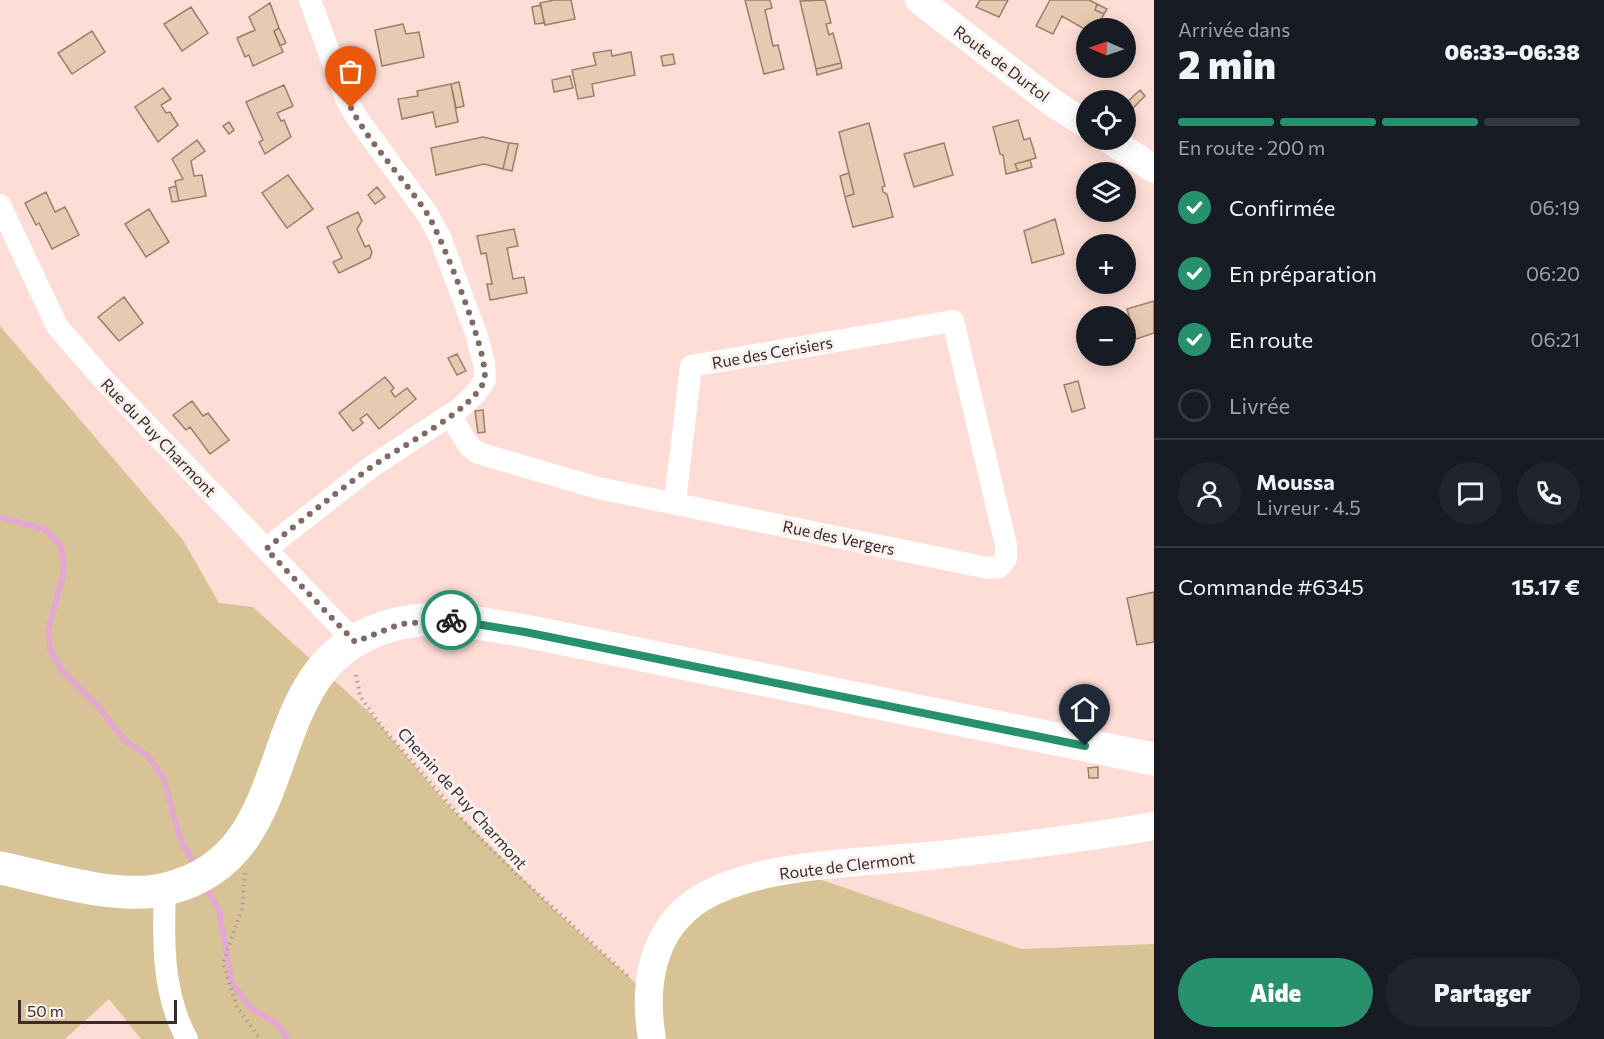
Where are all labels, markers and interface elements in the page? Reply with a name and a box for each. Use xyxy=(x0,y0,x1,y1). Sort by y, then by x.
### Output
text: Arrivée dans xyxy=(1178,17,1290,41)
north arrow xyxy=(1076,18,1136,78)
map controls xyxy=(1076,18,1136,366)
street label: Route de Durtol xyxy=(951,21,1053,105)
text: 06:33–06:38 xyxy=(1444,38,1580,65)
text: 2 min xyxy=(1178,39,1276,87)
pin xyxy=(325,46,376,108)
icon: bag xyxy=(334,55,367,88)
button: locate xyxy=(1076,90,1136,150)
text: En route · 200 m xyxy=(1178,135,1325,159)
button: layers xyxy=(1076,162,1136,222)
icon: check xyxy=(1178,191,1211,224)
text: Confirmée xyxy=(1229,194,1335,221)
text: 06:19 xyxy=(1529,195,1580,219)
button: + xyxy=(1076,234,1136,294)
icon: check xyxy=(1178,257,1211,290)
text: En préparation xyxy=(1229,260,1377,287)
text: 06:20 xyxy=(1526,261,1580,285)
button: − xyxy=(1076,306,1136,366)
icon: check xyxy=(1178,323,1211,356)
text: En route xyxy=(1229,326,1313,353)
text: 06:21 xyxy=(1530,327,1580,351)
street label: Rue des Cerisiers xyxy=(710,332,834,372)
street label: Rue du Puy Charmont xyxy=(98,374,221,500)
text: Livrée xyxy=(1229,392,1290,419)
button: person xyxy=(1178,462,1241,525)
button: chat xyxy=(1439,462,1502,525)
button: phone xyxy=(1517,462,1580,525)
text: Moussa xyxy=(1256,468,1335,495)
text: Livreur · 4.5 xyxy=(1256,495,1361,519)
street label: Rue des Vergers xyxy=(781,516,897,558)
text: Commande #6345 xyxy=(1178,573,1364,600)
text: 15.17 € xyxy=(1512,573,1580,600)
courier xyxy=(421,590,481,650)
icon: bike xyxy=(435,604,468,637)
pin xyxy=(1059,684,1110,746)
icon: home xyxy=(1068,693,1101,726)
street label: Chemin de Puy Charmont xyxy=(394,723,532,873)
street label: Route de Clermont xyxy=(778,847,916,883)
button: Aide xyxy=(1178,958,1373,1027)
button: Partager xyxy=(1385,958,1580,1027)
scale bar xyxy=(18,997,177,1024)
text: 50 m xyxy=(27,1001,64,1020)

